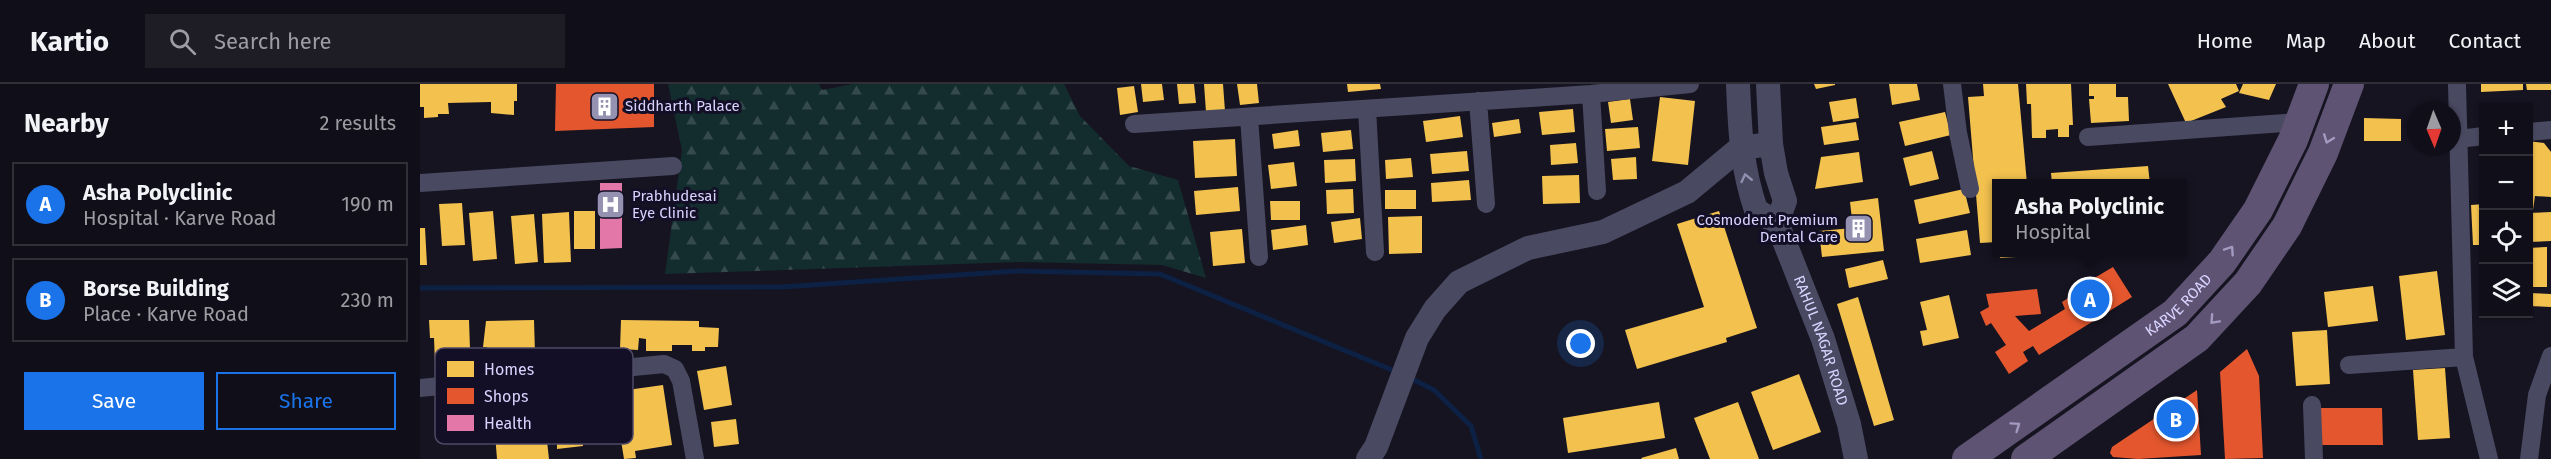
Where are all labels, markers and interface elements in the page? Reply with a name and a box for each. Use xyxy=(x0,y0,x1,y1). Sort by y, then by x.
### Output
search box xyxy=(145,14,565,68)
text: Kartio xyxy=(30,25,109,58)
icon: search xyxy=(166,25,199,58)
text: Search here xyxy=(214,28,332,55)
text: Home xyxy=(2197,28,2253,54)
text: Map xyxy=(2286,28,2326,54)
text: About xyxy=(2359,28,2416,54)
text: Contact xyxy=(2449,28,2521,54)
building icon: Siddharth Palace xyxy=(588,90,620,122)
place label: Siddharth Palace xyxy=(625,97,740,115)
north arrow xyxy=(2407,102,2461,156)
map controls xyxy=(2479,102,2533,318)
button: + xyxy=(2479,102,2533,156)
text: Nearby xyxy=(24,108,109,139)
text: 2 results xyxy=(319,111,396,135)
one-way arrow xyxy=(2323,133,2335,144)
button: − xyxy=(2479,156,2533,210)
one-way arrow xyxy=(1741,173,1754,183)
text: Asha Polyclinic xyxy=(83,179,232,206)
popup xyxy=(1992,179,2187,257)
place label: Prabhudesai Eye Clinic xyxy=(632,187,717,222)
hospital icon: Prabhudesai Eye Clinic xyxy=(595,189,627,221)
text: A xyxy=(40,192,51,216)
text: 190 m xyxy=(341,192,394,216)
text: Asha Polyclinic xyxy=(2015,193,2164,220)
text: Hospital · Karve Road xyxy=(83,206,276,230)
button: locate xyxy=(2479,210,2533,264)
place label: Cosmodent Premium Dental Care xyxy=(1697,211,1838,246)
building icon: Cosmodent Premium Dental Care xyxy=(1843,213,1875,245)
text: Hospital xyxy=(2015,220,2091,244)
one-way arrow xyxy=(2223,246,2234,257)
button: layers xyxy=(2479,264,2533,318)
street label: KARVE ROAD xyxy=(2142,270,2216,340)
street label: RAHUL NAGAR ROAD xyxy=(1790,273,1852,408)
text: Borse Building xyxy=(83,275,229,302)
pin: A xyxy=(2070,276,2110,322)
text: B xyxy=(39,288,52,312)
text: 230 m xyxy=(341,288,394,312)
text: Place · Karve Road xyxy=(83,302,249,326)
one-way arrow xyxy=(2210,313,2221,324)
your location xyxy=(1566,329,1595,358)
legend xyxy=(435,348,633,444)
text: Homes xyxy=(484,360,534,379)
button: Save xyxy=(24,372,204,430)
button: Share xyxy=(216,372,396,430)
text: Shops xyxy=(484,387,528,406)
pin: B xyxy=(2156,396,2196,442)
text: Health xyxy=(484,414,532,433)
one-way arrow xyxy=(2009,422,2020,433)

